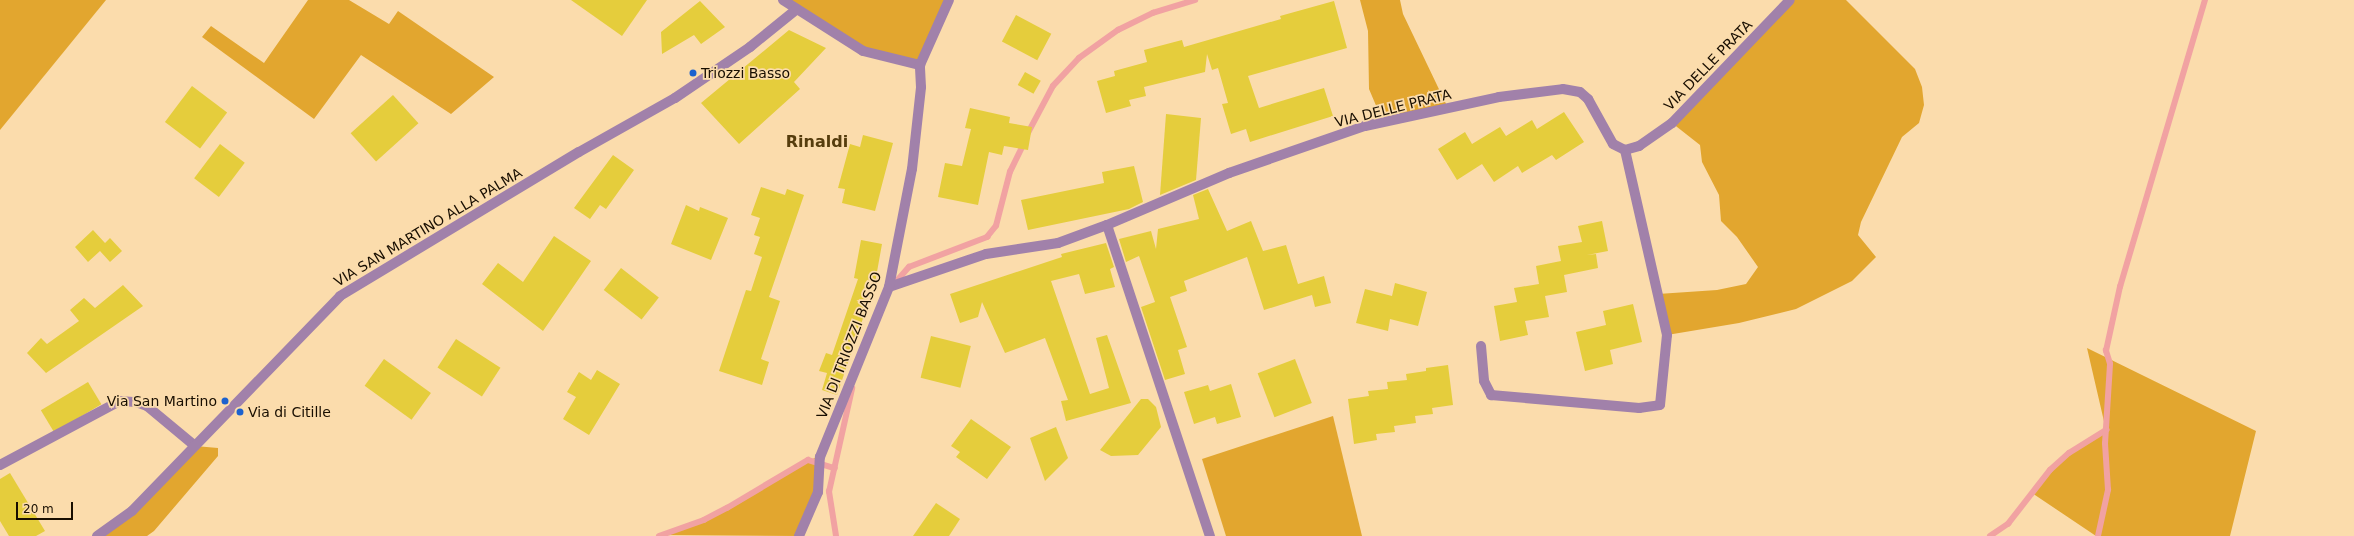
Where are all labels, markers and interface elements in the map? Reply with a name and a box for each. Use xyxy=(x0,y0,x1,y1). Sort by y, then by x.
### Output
street label: VIA DELLE PRATA xyxy=(1660,16,1756,114)
place label: Triozzi Basso xyxy=(701,65,790,81)
marker: Triozzi Basso xyxy=(688,68,698,78)
street label: VIA DELLE PRATA xyxy=(1333,85,1453,131)
district label: Rinaldi xyxy=(786,132,848,152)
street label: VIA SAN MARTINO ALLA PALMA xyxy=(331,164,525,290)
street label: VIA DI TRIOZZI BASSO xyxy=(813,269,885,421)
place label: Via San Martino xyxy=(107,393,217,409)
marker: Via San Martino xyxy=(220,396,230,406)
place label: Via di Citille xyxy=(248,404,331,420)
marker: Via di Citille xyxy=(235,407,245,417)
scale bar xyxy=(18,494,75,520)
text: 20 m xyxy=(23,502,54,516)

